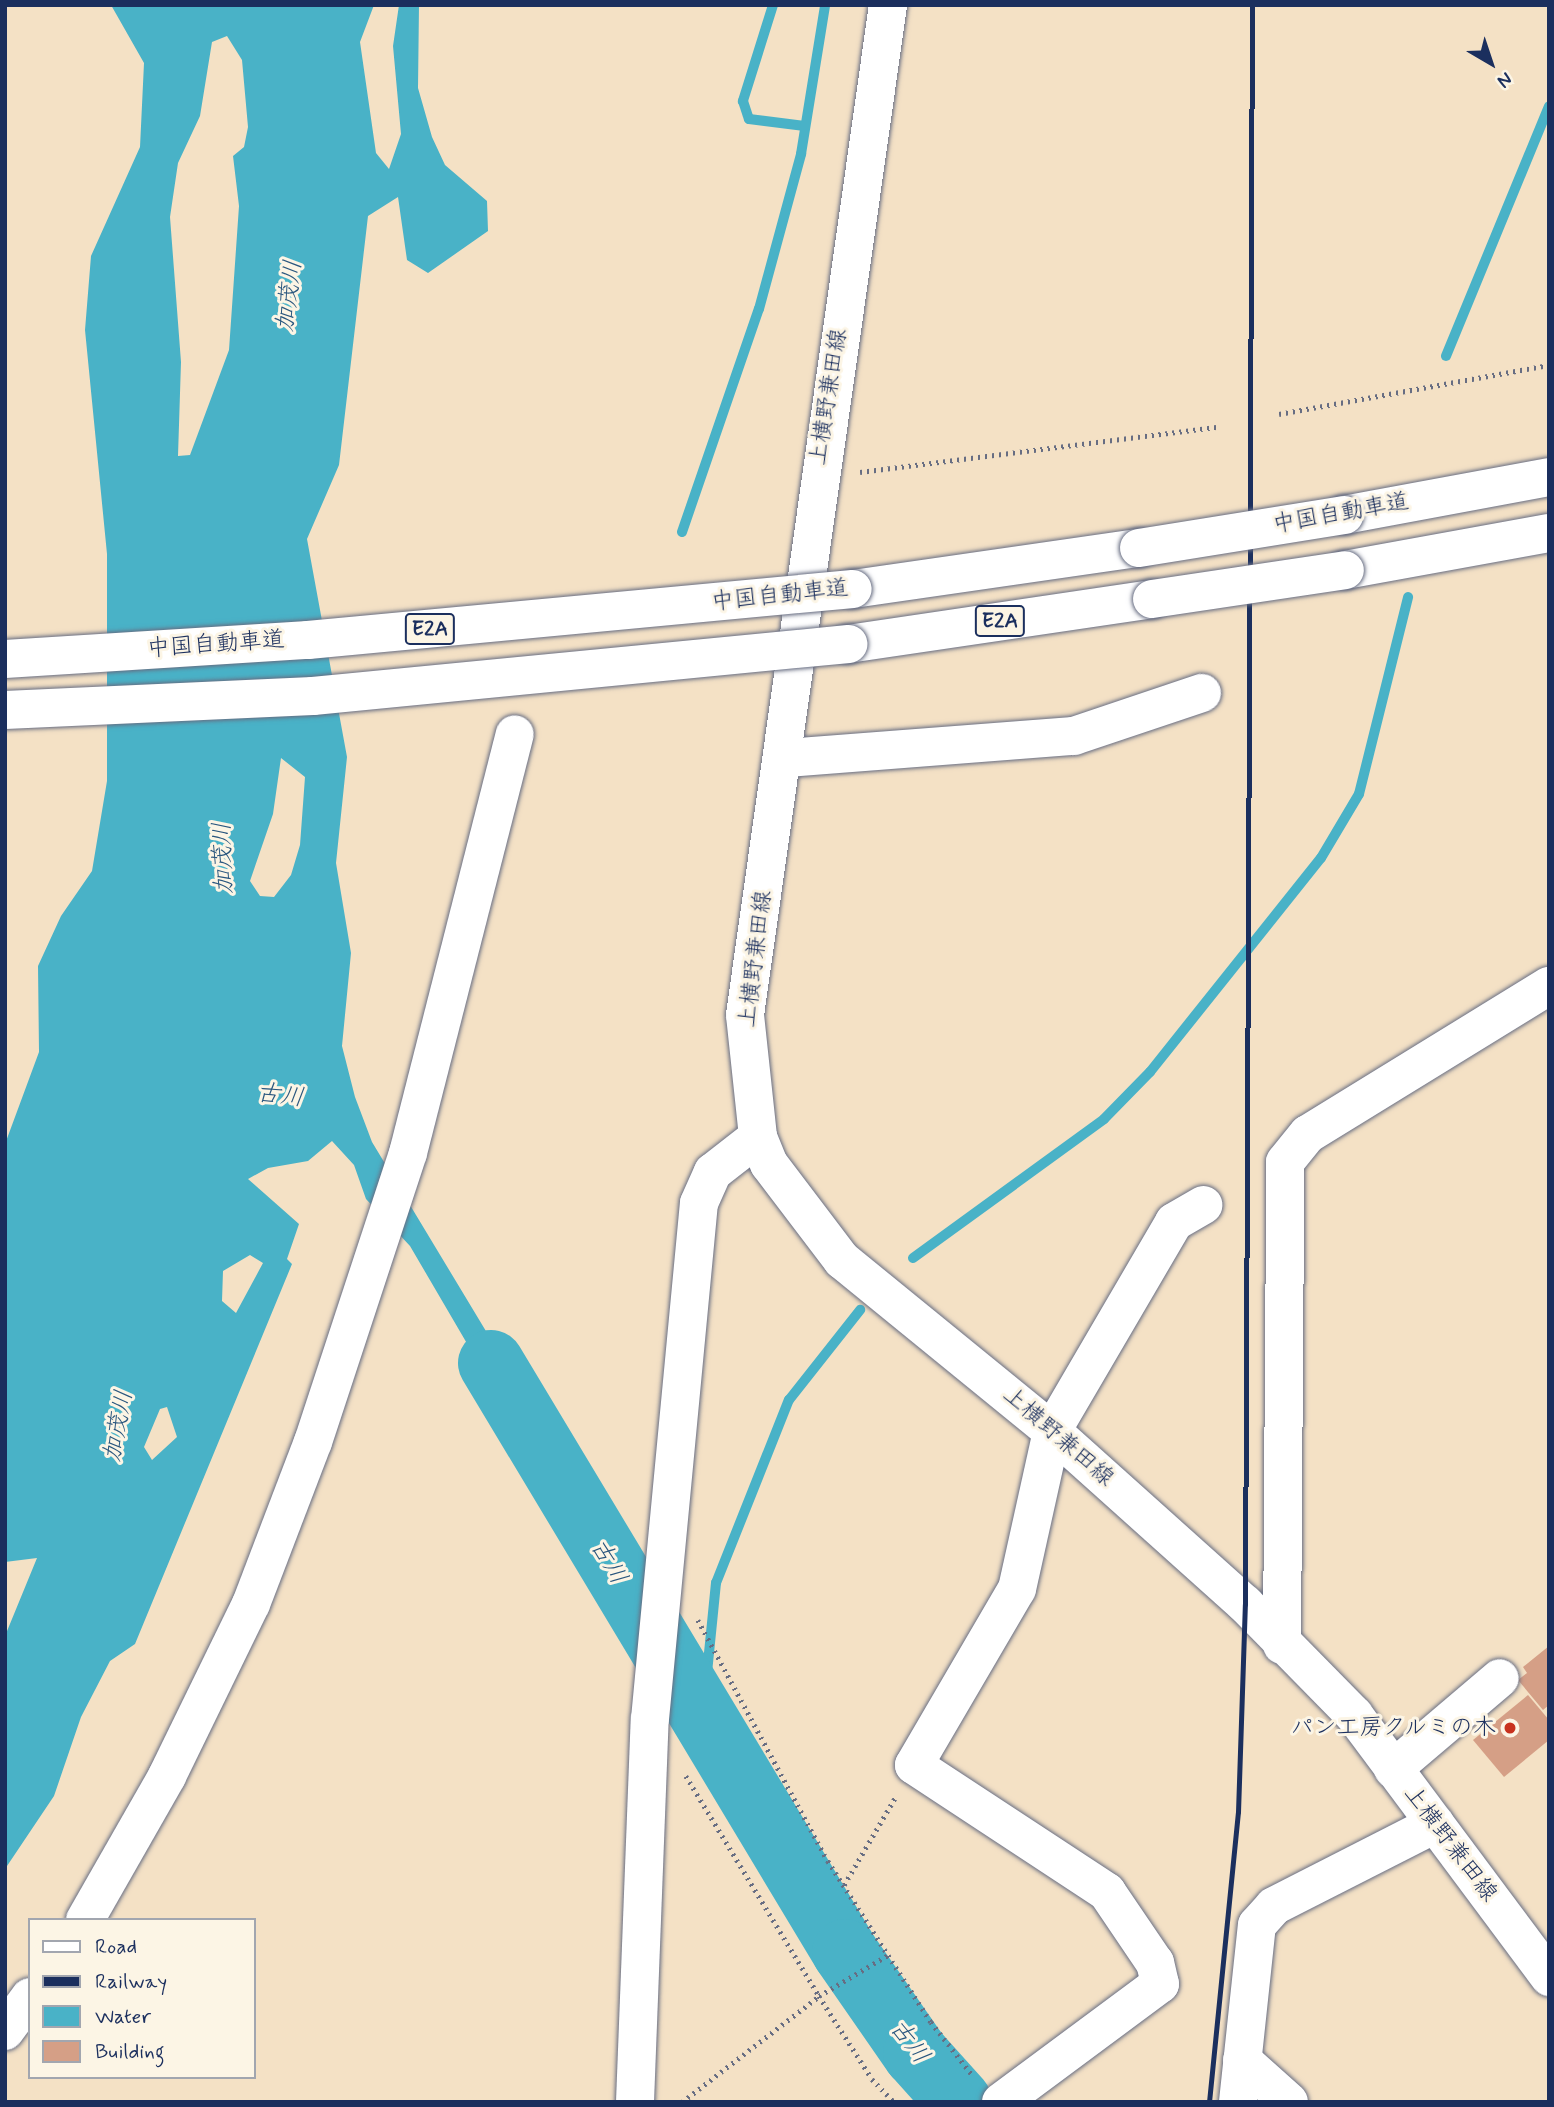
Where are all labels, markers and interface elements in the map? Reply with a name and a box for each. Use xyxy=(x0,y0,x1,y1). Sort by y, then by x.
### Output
north arrow xyxy=(1456,28,1526,98)
text: N xyxy=(1492,66,1517,93)
water label: 加茂川 xyxy=(271,259,309,333)
street label: 上横野兼田線 xyxy=(805,327,853,467)
street label: 中国自動車道 xyxy=(1271,488,1411,540)
street label: 中国自動車道 xyxy=(710,575,850,617)
road number: E2A xyxy=(974,604,1026,638)
road number: E2A xyxy=(404,612,456,646)
street label: 中国自動車道 xyxy=(146,626,286,664)
water label: 加茂川 xyxy=(208,822,240,894)
street label: 上横野兼田線 xyxy=(734,889,778,1029)
water label: 古川 xyxy=(254,1079,306,1113)
street label: 上横野兼田線 xyxy=(997,1381,1119,1493)
water label: 加茂川 xyxy=(99,1388,139,1464)
water label: 古川 xyxy=(584,1534,632,1590)
place label: パン工房クルミの木 xyxy=(1289,1714,1496,1742)
marker: パン工房クルミの木 xyxy=(1502,1720,1518,1736)
street label: 上横野兼田線 xyxy=(1397,1781,1503,1907)
legend xyxy=(28,1918,256,2079)
text: Road xyxy=(95,1933,137,1961)
text: Railway xyxy=(95,1968,167,1996)
text: Water xyxy=(95,2003,151,2031)
water label: 古川 xyxy=(883,2014,935,2070)
text: Building xyxy=(95,2038,165,2066)

